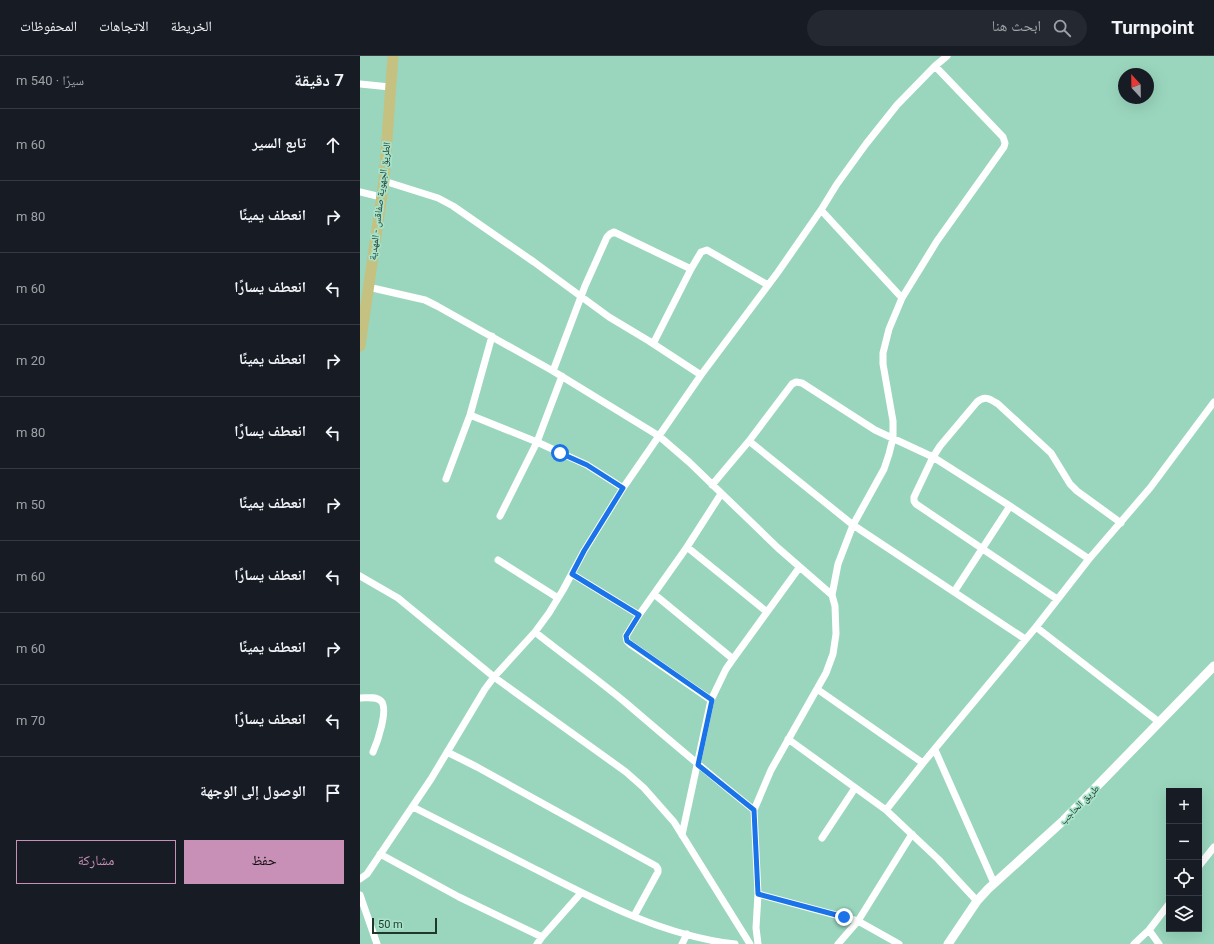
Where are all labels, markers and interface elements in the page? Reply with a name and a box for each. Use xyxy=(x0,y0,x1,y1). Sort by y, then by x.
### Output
search box xyxy=(807,10,1087,46)
text: Turnpoint xyxy=(1111,16,1194,39)
text: ابحث هنا xyxy=(992,17,1041,35)
icon: search xyxy=(1051,17,1073,39)
text: المحفوظات xyxy=(20,18,77,34)
text: الاتجاهات xyxy=(99,18,149,34)
text: الخريطة xyxy=(171,18,212,34)
north arrow xyxy=(1118,68,1154,104)
text: 7 دقيقة xyxy=(294,70,344,90)
text: سيرًا · 540 m xyxy=(16,73,84,88)
text: تابع السير xyxy=(252,134,306,152)
icon: ahead xyxy=(322,134,344,156)
text: 60 m xyxy=(16,137,45,152)
street label: الطريق الجهوية صفاقس - المهدية xyxy=(367,141,393,261)
text: انعطف يمينًا xyxy=(239,206,306,224)
icon: right xyxy=(322,206,344,228)
text: 80 m xyxy=(16,209,45,224)
text: انعطف يسارًا xyxy=(234,278,306,296)
icon: left xyxy=(322,278,344,300)
text: 60 m xyxy=(16,281,45,296)
text: انعطف يمينًا xyxy=(239,350,306,368)
icon: right xyxy=(322,350,344,372)
text: 20 m xyxy=(16,353,45,368)
text: انعطف يسارًا xyxy=(234,422,306,440)
icon: left xyxy=(322,422,344,444)
text: 80 m xyxy=(16,425,45,440)
route start xyxy=(551,444,569,462)
text: انعطف يمينًا xyxy=(239,494,306,512)
icon: right xyxy=(322,494,344,516)
text: 50 m xyxy=(16,497,45,512)
text: انعطف يسارًا xyxy=(234,566,306,584)
icon: left xyxy=(322,566,344,588)
text: 60 m xyxy=(16,569,45,584)
text: انعطف يمينًا xyxy=(239,638,306,656)
icon: right xyxy=(322,638,344,660)
text: 60 m xyxy=(16,641,45,656)
text: انعطف يسارًا xyxy=(234,710,306,728)
icon: left xyxy=(322,710,344,732)
text: 70 m xyxy=(16,713,45,728)
text: الوصول إلى الوجهة xyxy=(200,782,306,800)
icon: arrive xyxy=(322,782,344,804)
street label: طريق الحاجب xyxy=(1057,782,1102,827)
map controls xyxy=(1166,788,1202,932)
button: + xyxy=(1166,788,1202,824)
button: − xyxy=(1166,824,1202,860)
button: مشاركة xyxy=(16,840,176,884)
button: حفظ xyxy=(184,840,344,884)
button: locate xyxy=(1166,860,1202,896)
button: layers xyxy=(1166,896,1202,932)
route end xyxy=(835,908,853,926)
scale bar xyxy=(372,916,437,935)
text: 50 m xyxy=(378,918,403,931)

